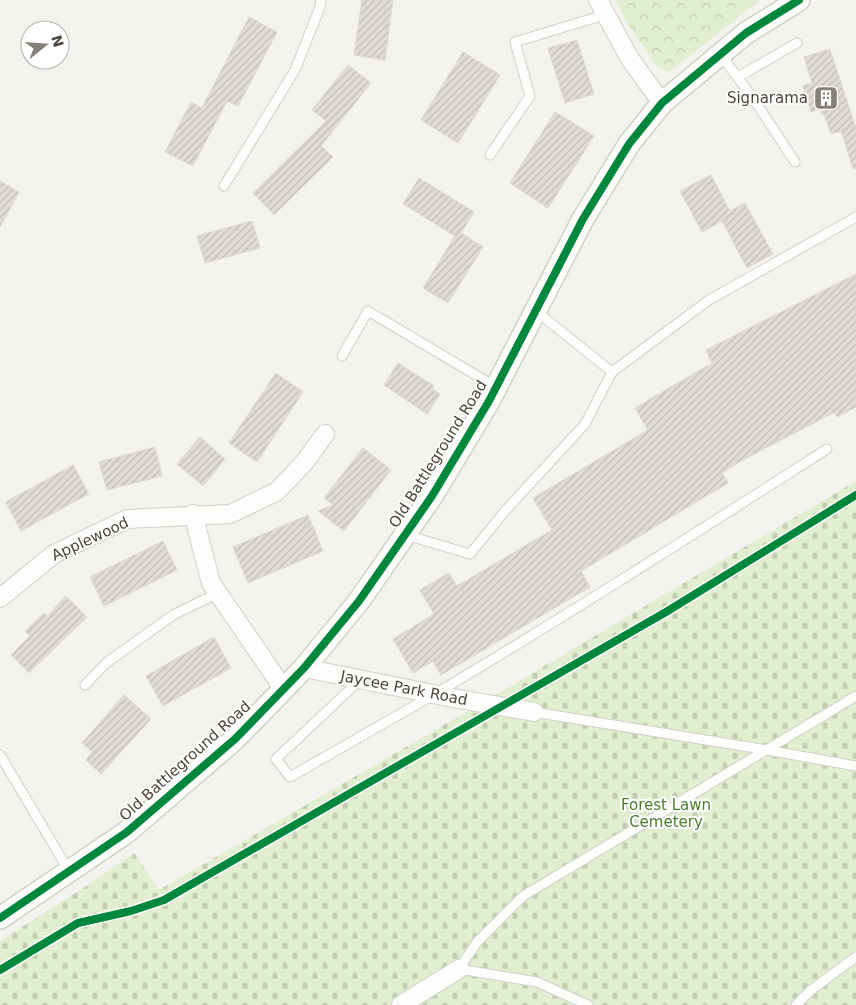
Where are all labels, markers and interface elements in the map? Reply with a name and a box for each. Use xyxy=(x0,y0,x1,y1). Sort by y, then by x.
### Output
north arrow xyxy=(20,20,70,70)
text: N xyxy=(48,33,67,49)
building icon: Signarama xyxy=(813,85,839,111)
place label: Signarama xyxy=(727,89,808,107)
street label: Old Battleground Road xyxy=(385,377,491,531)
street label: Applewood xyxy=(49,513,131,565)
street label: Jaycee Park Road xyxy=(338,667,469,709)
street label: Old Battleground Road xyxy=(116,697,254,825)
park label: Forest Lawn Cemetery xyxy=(621,796,711,831)

